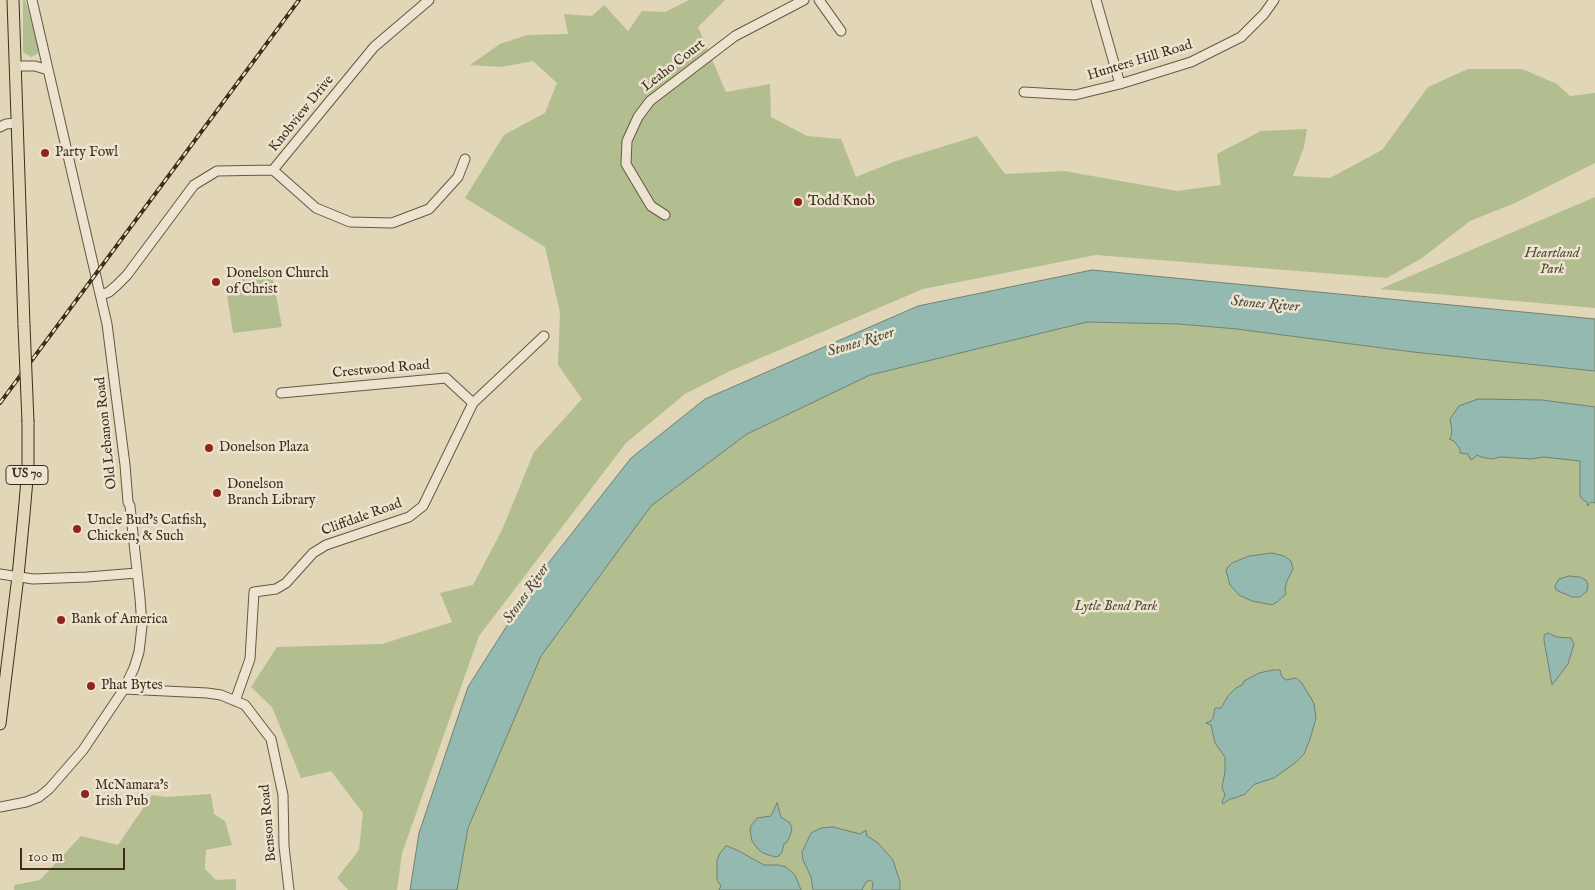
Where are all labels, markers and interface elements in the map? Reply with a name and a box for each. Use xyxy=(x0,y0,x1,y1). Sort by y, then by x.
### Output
street label: Leaho Court xyxy=(639,36,709,96)
street label: Hunters Hill Road xyxy=(1085,37,1195,85)
street label: Knobview Drive xyxy=(266,72,338,156)
place label: Party Fowl xyxy=(55,145,118,161)
marker: Party Fowl xyxy=(39,147,51,159)
place label: Todd Knob xyxy=(808,194,875,210)
marker: Todd Knob xyxy=(792,196,804,208)
park label: Heartland Park xyxy=(1525,246,1579,278)
place label: Donelson Church of Christ xyxy=(226,266,329,298)
marker: Donelson Church of Christ xyxy=(210,276,222,288)
water label: Stones River xyxy=(1230,293,1300,317)
water label: Stones River xyxy=(825,324,897,362)
street label: Crestwood Road xyxy=(332,357,430,383)
street label: Old Lebanon Road xyxy=(93,376,121,490)
place label: Donelson Plaza xyxy=(219,440,309,456)
marker: Donelson Plaza xyxy=(203,442,215,454)
road number: US 70 xyxy=(6,466,48,484)
place label: Donelson Branch Library xyxy=(227,477,316,510)
marker: Donelson Branch Library xyxy=(211,487,223,499)
street label: Cliffdale Road xyxy=(320,496,404,540)
place label: Uncle Bud's Catfish, Chicken, & Such xyxy=(87,513,206,546)
marker: Uncle Bud's Catfish, Chicken, & Such xyxy=(71,523,83,535)
water label: Stones River xyxy=(500,561,554,627)
park label: Lytle Bend Park xyxy=(1075,599,1157,615)
place label: Bank of America xyxy=(71,612,167,628)
marker: Bank of America xyxy=(55,614,67,626)
place label: Phat Bytes xyxy=(101,678,163,694)
marker: Phat Bytes xyxy=(85,680,97,692)
place label: McNamara's Irish Pub xyxy=(95,778,168,810)
street label: Benson Road xyxy=(257,784,281,862)
marker: McNamara's Irish Pub xyxy=(79,788,91,800)
scale bar xyxy=(22,838,128,870)
text: 100 m xyxy=(28,847,63,866)

